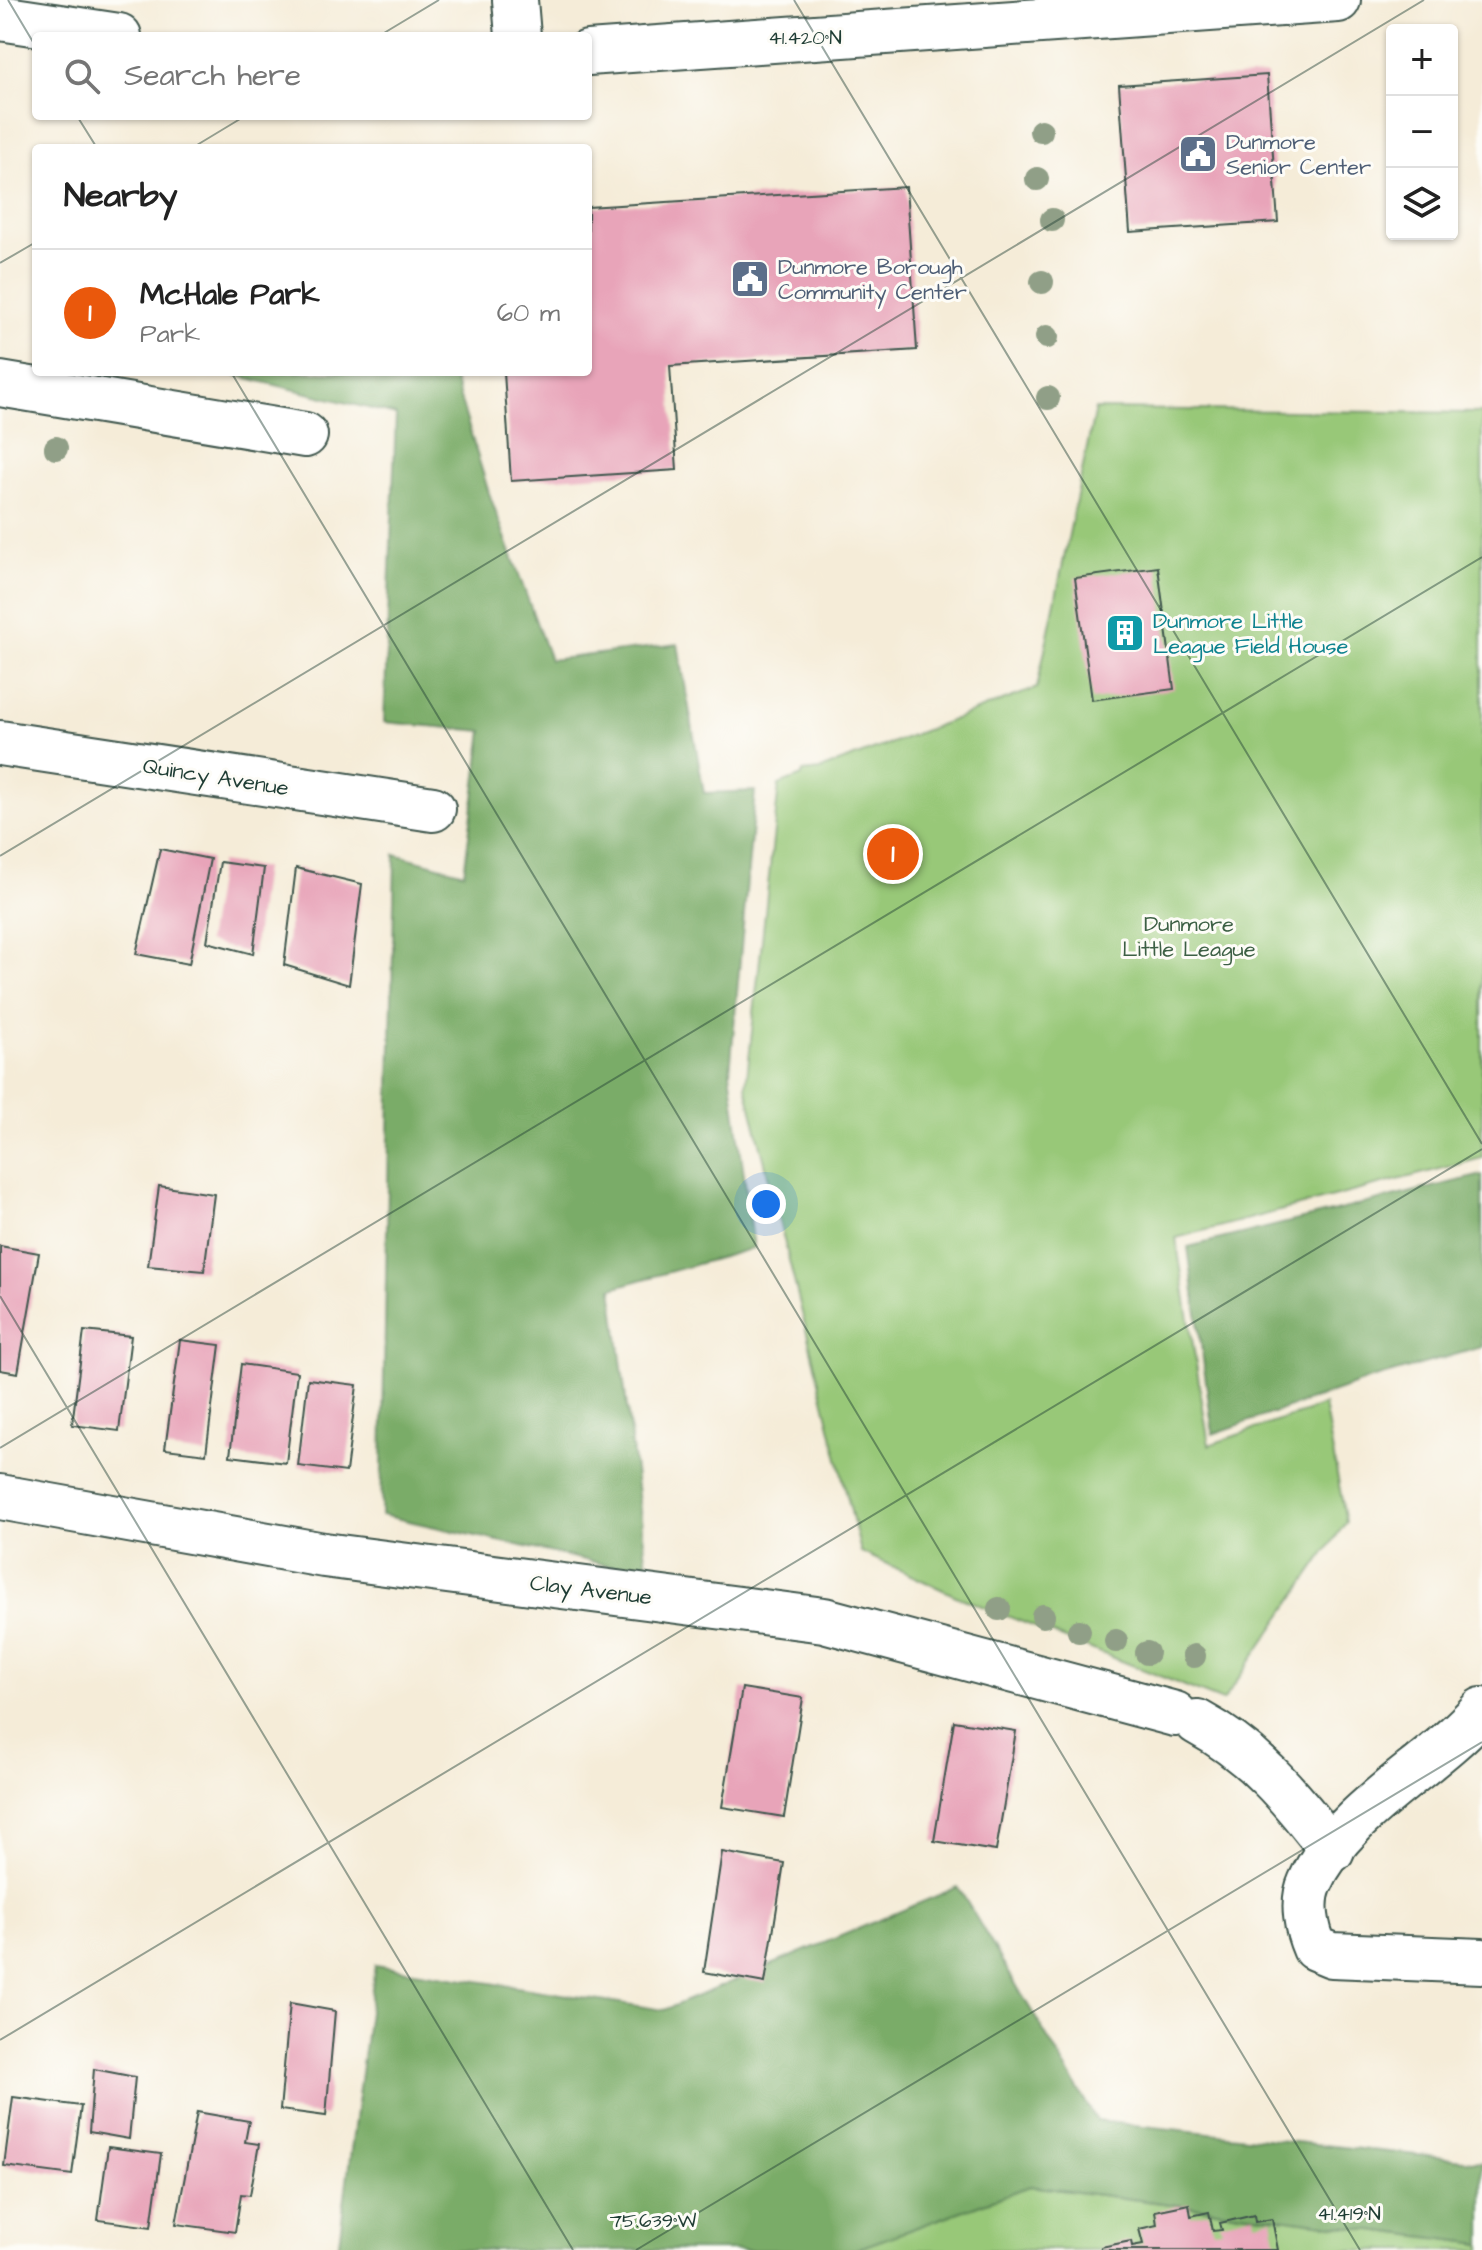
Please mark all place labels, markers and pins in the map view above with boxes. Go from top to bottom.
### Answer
place label: Dunmore Senior Center [1226,127,1371,183]
public building icon: Dunmore Senior Center [1177,133,1219,175]
place label: Dunmore Borough Community Center [778,252,967,309]
public building icon: Dunmore Borough Community Center [729,258,771,300]
place label: Dunmore Little League Field House [1153,606,1348,663]
building icon: Dunmore Little League Field House [1104,612,1146,654]
pin: 1 [867,824,919,884]

